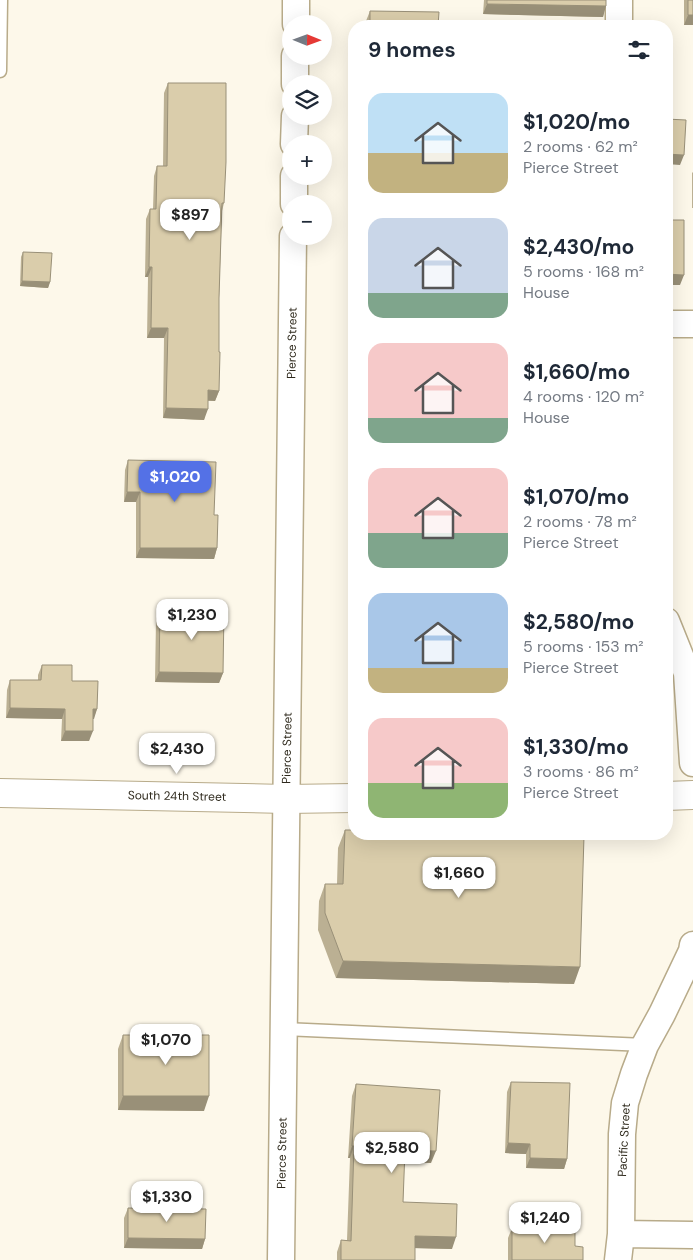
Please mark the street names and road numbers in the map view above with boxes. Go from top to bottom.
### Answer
street label: Pierce Street [283,307,301,379]
street label: Pierce Street [278,712,296,784]
street label: South 24th Street [128,787,227,805]
street label: Pacific Street [614,1102,634,1177]
street label: Pierce Street [273,1117,291,1189]

